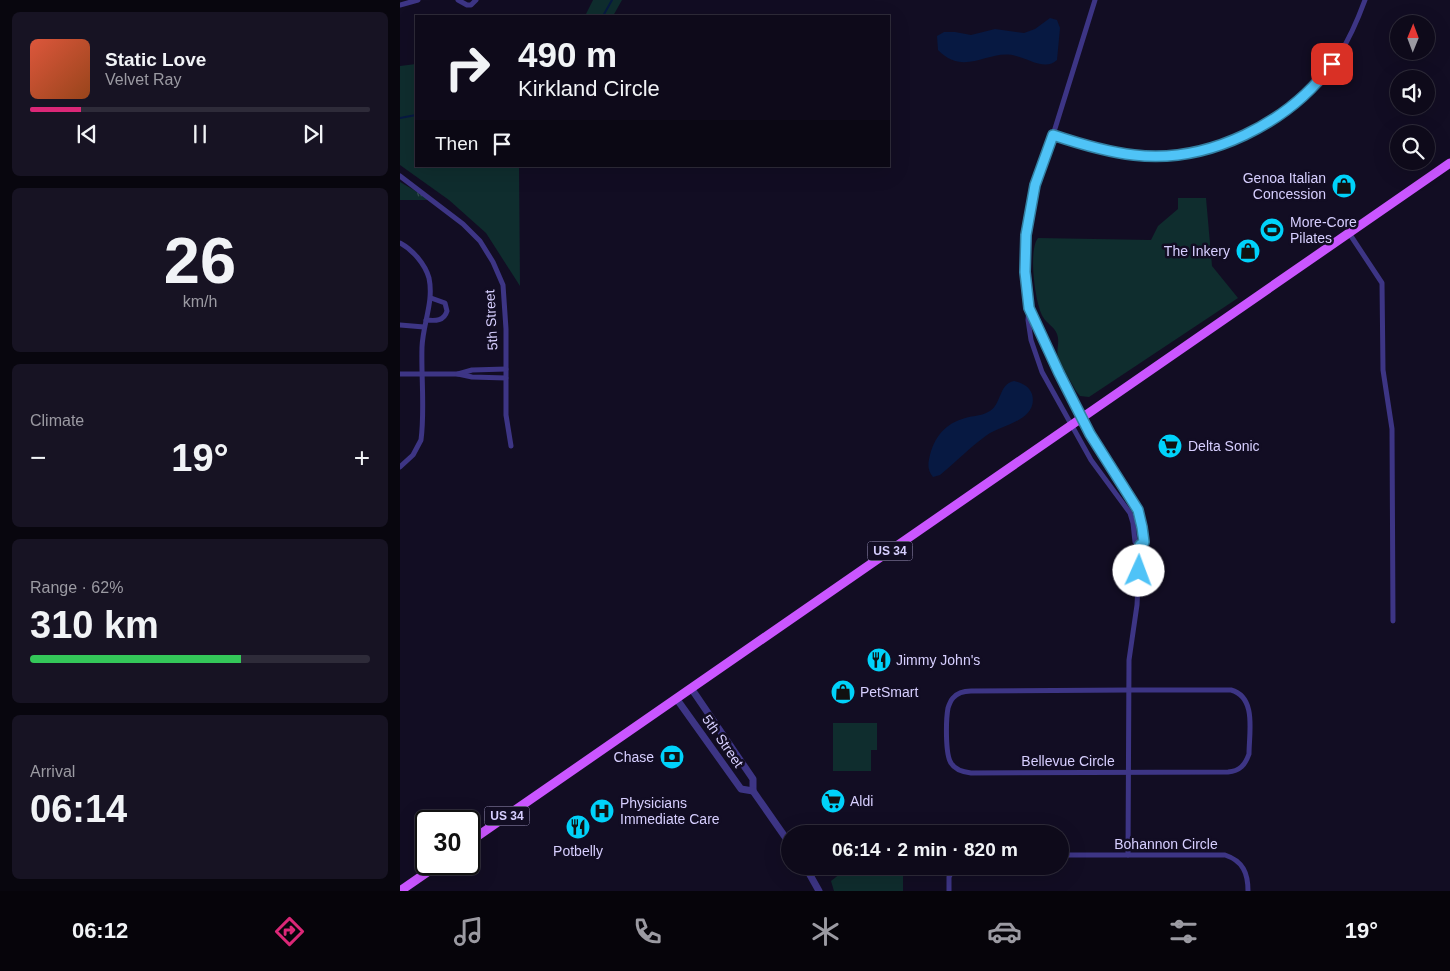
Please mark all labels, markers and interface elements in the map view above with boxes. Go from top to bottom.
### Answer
north arrow [1390,15,1435,60]
map controls [1390,15,1435,170]
icon: right [435,35,500,100]
text: 490 m [518,35,617,74]
pin [1311,43,1353,85]
text: Static Love [105,49,206,70]
icon: arrive [1318,50,1346,78]
button: sound [1390,70,1435,115]
text: Velvet Ray [105,71,181,88]
text: Kirkland Circle [518,76,660,101]
icon: previous [73,120,101,148]
icon: pause [186,120,214,148]
icon: next [299,120,327,148]
button: search [1390,125,1435,170]
icon: arrive [488,130,516,158]
text: Then [435,133,478,154]
place label: Genoa Italian Concession [1243,170,1326,202]
shop icon: Genoa Italian Concession [1331,173,1357,199]
place label: More-Core Pilates [1290,214,1357,246]
sports icon: More-Core Pilates [1259,217,1285,243]
text: 26 [164,224,236,297]
shop icon: The Inkery [1235,238,1261,264]
place label: The Inkery [1164,243,1230,259]
street label: 5th Street [481,289,501,351]
text: km/h [183,293,217,310]
text: Climate [30,412,84,429]
supermarket icon: Delta Sonic [1157,433,1183,459]
text: 19° [171,437,229,479]
place label: Delta Sonic [1188,438,1260,454]
text: − [30,442,46,473]
text: + [354,442,370,473]
road number: US 34 [868,542,912,560]
position arrow [1112,544,1164,596]
text: Range · 62% [30,579,123,596]
text: 310 km [30,604,159,646]
restaurant icon: Jimmy John's [866,647,892,673]
place label: Jimmy John's [896,652,980,668]
shop icon: PetSmart [830,679,856,705]
place label: PetSmart [860,684,918,700]
street label: 5th Street [699,712,747,771]
bank icon: Chase [659,744,685,770]
place label: Chase [614,749,654,765]
street label: Bellevue Circle [1021,753,1115,769]
text: Arrival [30,763,75,780]
text: 06:14 [30,788,127,830]
supermarket icon: Aldi [820,788,846,814]
place label: Aldi [850,793,873,809]
place label: Physicians Immediate Care [620,795,720,827]
hospital icon: Physicians Immediate Care [589,798,615,824]
road number: US 34 [484,806,530,826]
speed limit sign: 30 [415,810,480,875]
restaurant icon: Potbelly [565,814,591,840]
street label: Bohannon Circle [1114,836,1218,852]
text: 06:14 · 2 min · 820 m [832,839,1018,860]
place label: Potbelly [553,843,603,859]
icon: directions [272,914,307,949]
icon: music [451,914,486,949]
icon: phone [630,914,665,949]
icon: climate [808,914,843,949]
icon: car [987,914,1022,949]
icon: filters [1166,914,1201,949]
text: 06:12 [72,918,128,943]
text: 19° [1345,918,1378,943]

